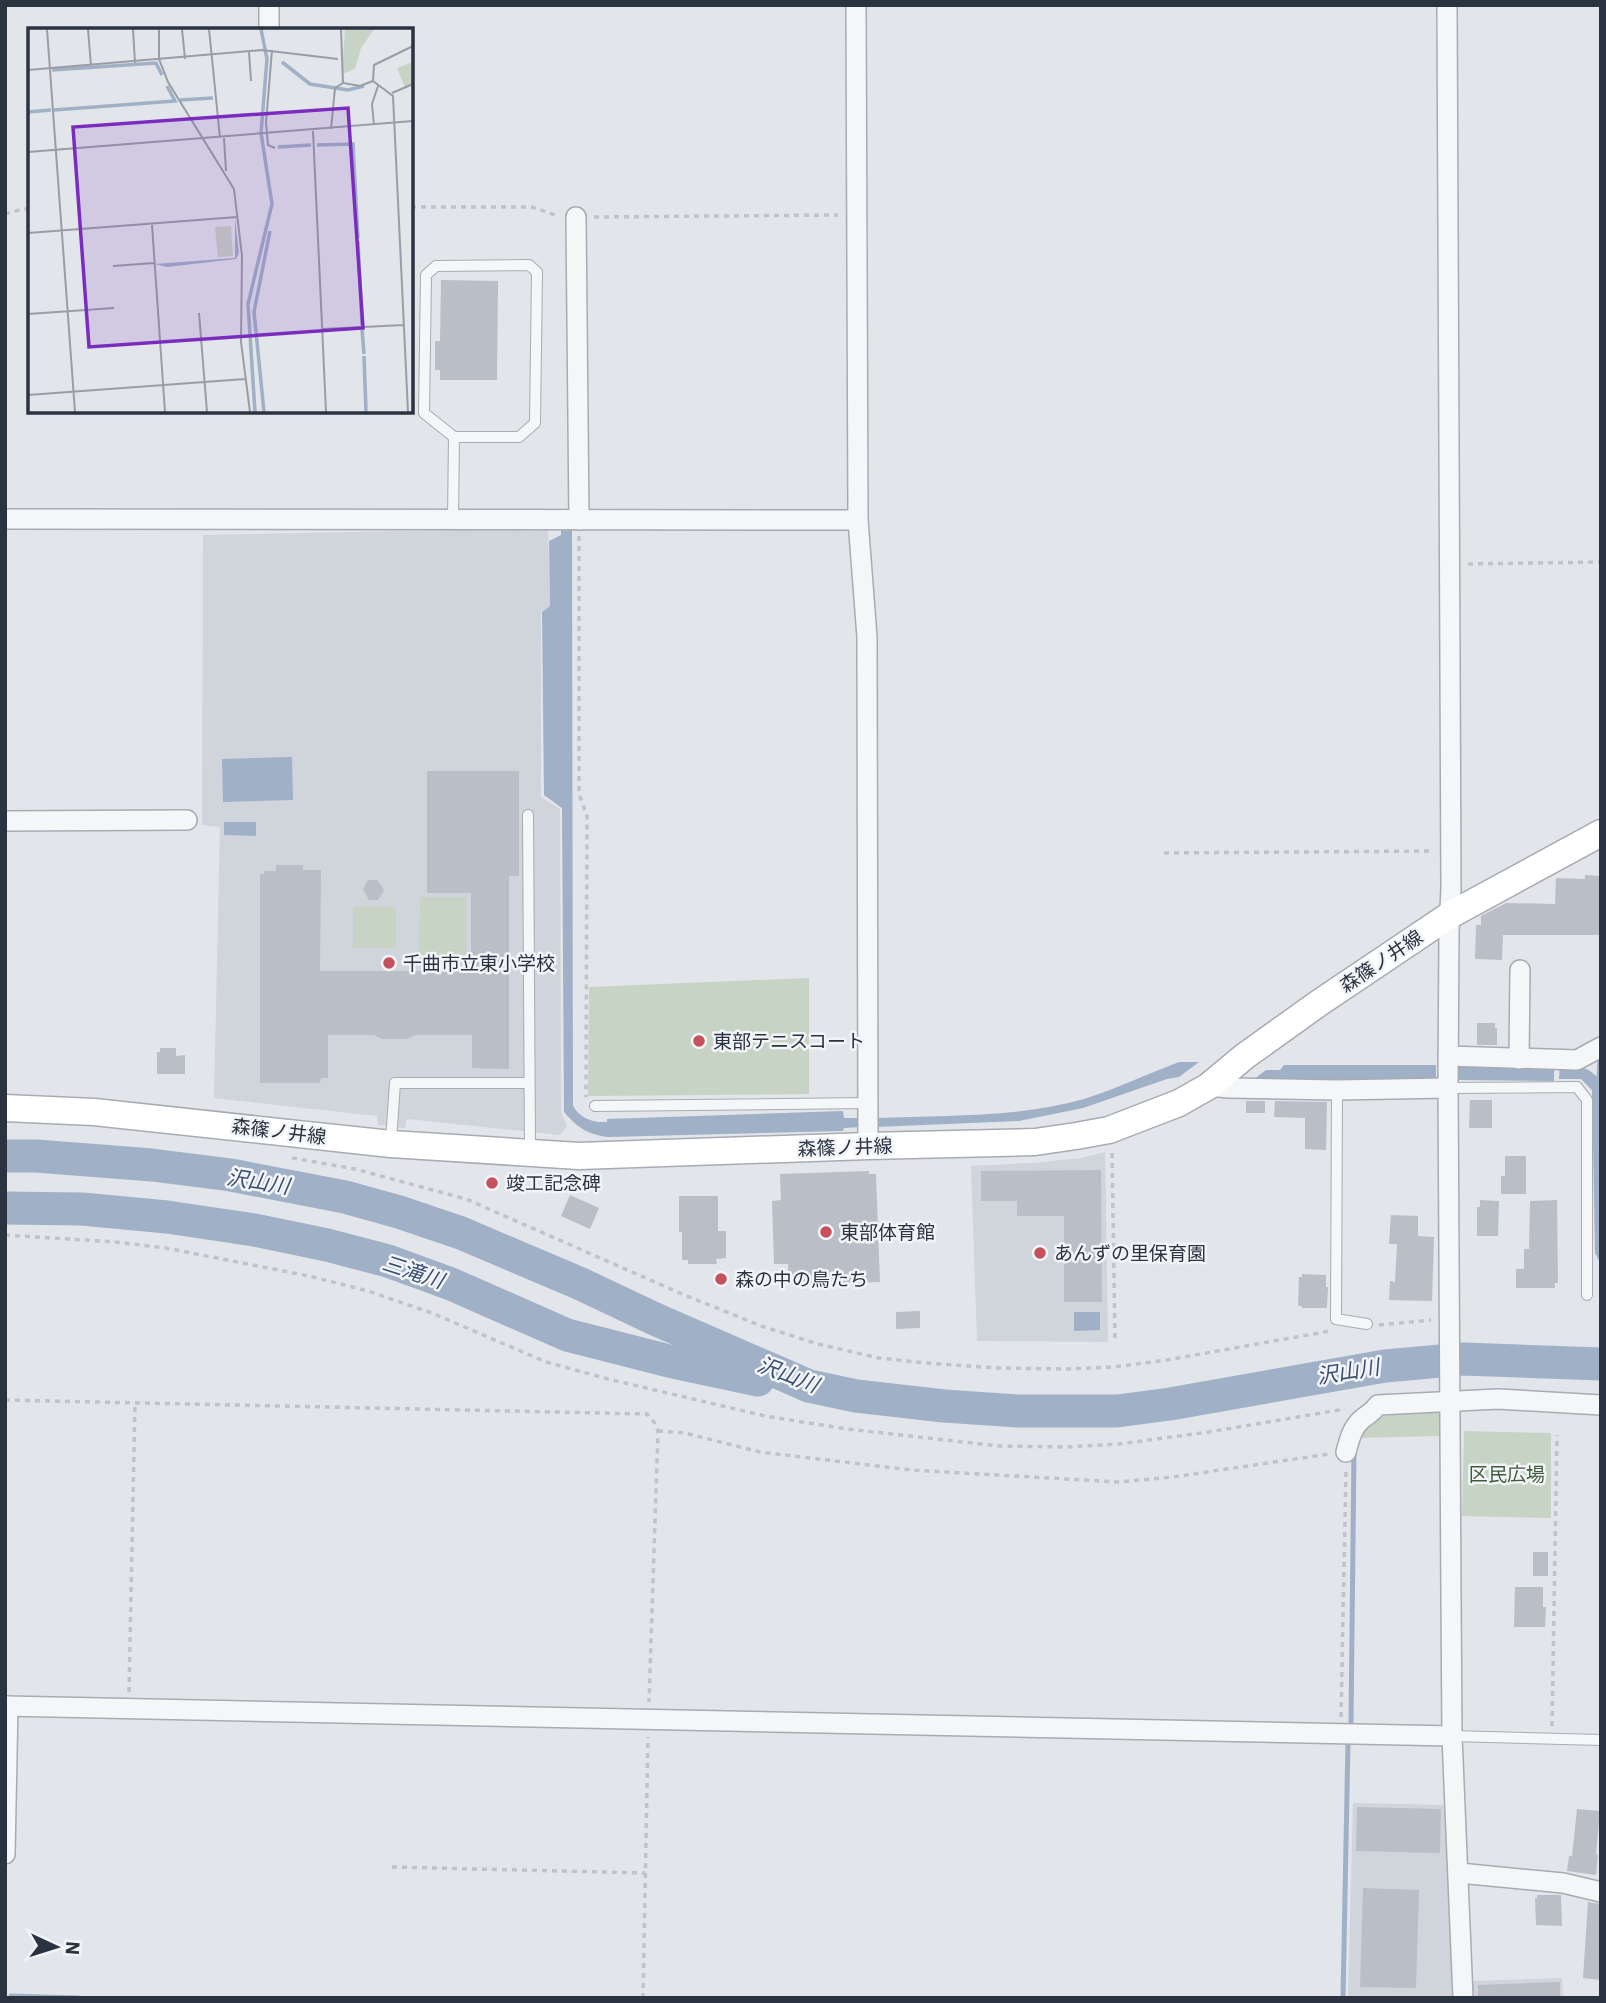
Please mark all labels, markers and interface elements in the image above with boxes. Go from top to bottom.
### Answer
inset map [28,28,413,413]
street label: 森篠ノ井線 [1335,924,1427,998]
place label: 千曲市立東小学校 [403,951,555,975]
marker: 千曲市立東小学校 [381,955,397,971]
place label: 東部テニスコート [713,1029,865,1053]
marker: 東部テニスコート [691,1033,707,1049]
street label: 森篠ノ井線 [230,1113,328,1149]
street label: 森篠ノ井線 [797,1133,893,1161]
water label: 沢山川 [225,1162,293,1200]
place label: 竣工記念碑 [506,1171,601,1195]
marker: 竣工記念碑 [484,1175,500,1191]
place label: 東部体育館 [840,1220,935,1244]
marker: 東部体育館 [818,1224,834,1240]
place label: あんずの里保育園 [1054,1241,1206,1265]
marker: あんずの里保育園 [1032,1245,1048,1261]
water label: 三滝川 [379,1248,449,1295]
place label: 森の中の鳥たち [735,1267,868,1291]
marker: 森の中の鳥たち [713,1271,729,1287]
water label: 沢山川 [754,1350,825,1399]
water label: 沢山川 [1315,1352,1383,1390]
park label: 区民広場 [1469,1462,1545,1486]
north arrow [21,1912,91,1982]
text: N [61,1940,85,1956]

